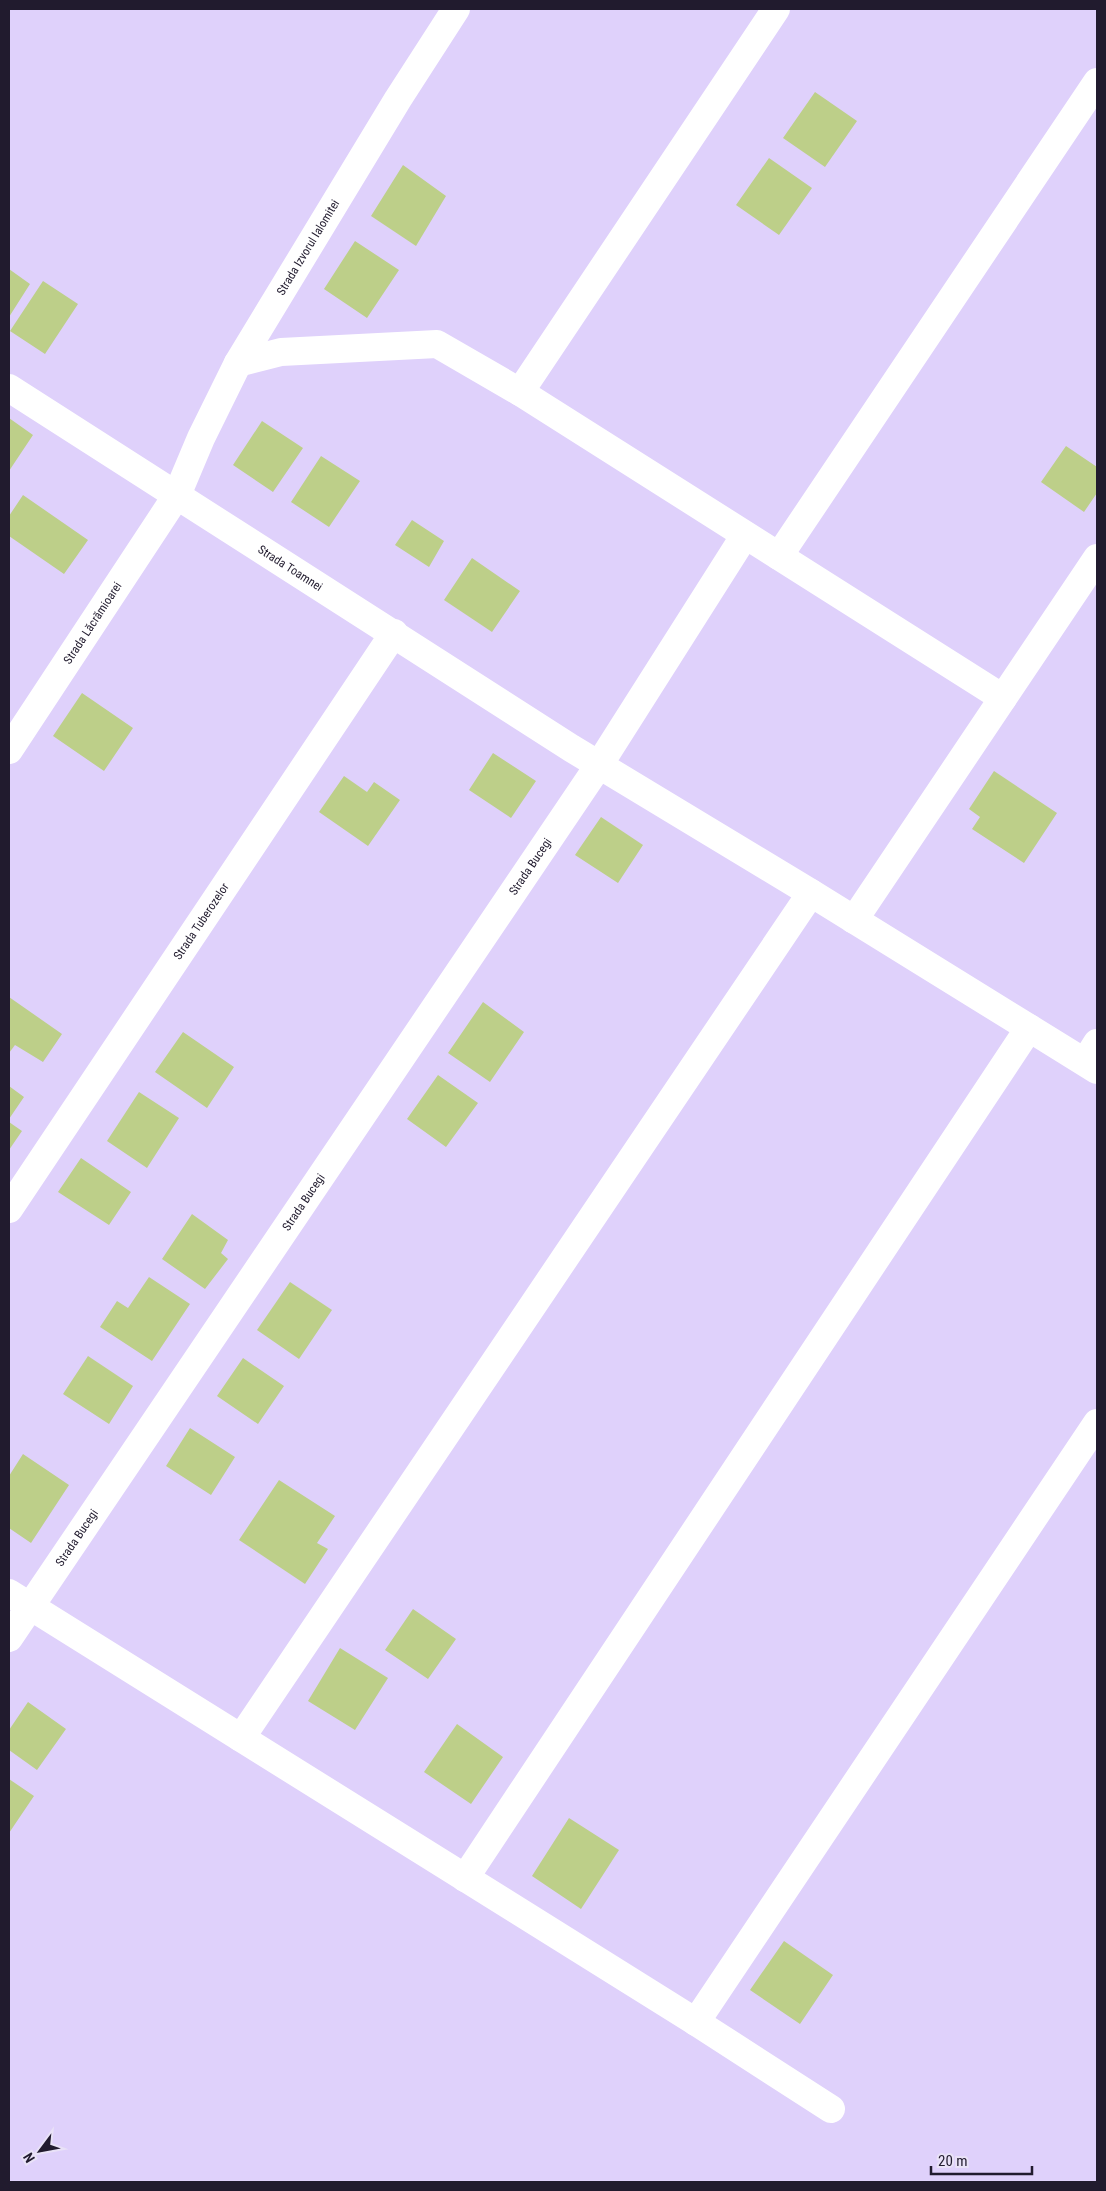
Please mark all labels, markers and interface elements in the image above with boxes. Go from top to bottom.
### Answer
street label: Strada Izvorul Ialomitei [274,197,342,298]
street label: Strada Toamnei [255,542,325,594]
street label: Strada Lăcrămioarei [61,579,125,667]
street label: Strada Bucegi [506,836,554,898]
street label: Strada Tuberozelor [171,880,232,962]
street label: Strada Bucegi [279,1171,328,1233]
street label: Strada Bucegi [53,1507,101,1569]
north arrow [15,2126,65,2176]
scale bar [931,2144,1032,2176]
text: N [20,2150,38,2166]
text: 20 m [938,2152,968,2170]

